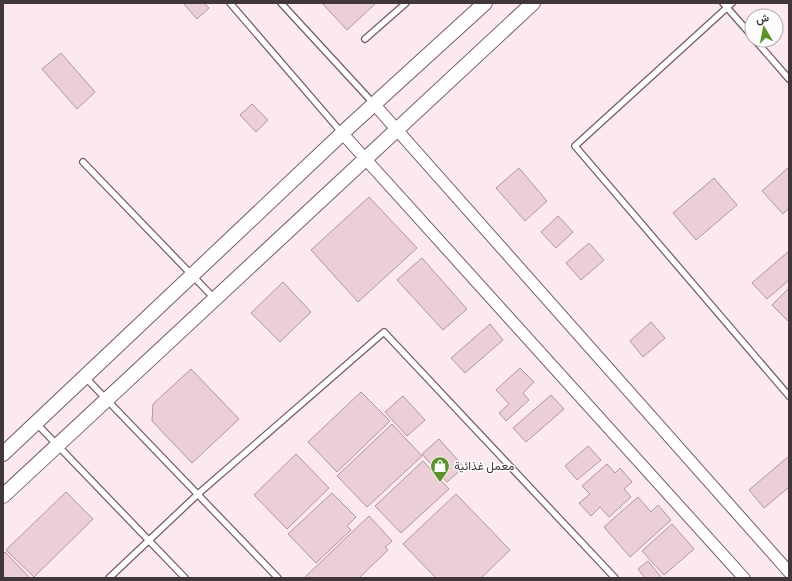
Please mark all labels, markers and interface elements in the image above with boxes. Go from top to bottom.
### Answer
north arrow [744,8,784,48]
text: ش [755,10,770,26]
shop icon: معمل غذائية [429,455,451,483]
place label: معمل غذائية [454,458,514,474]

